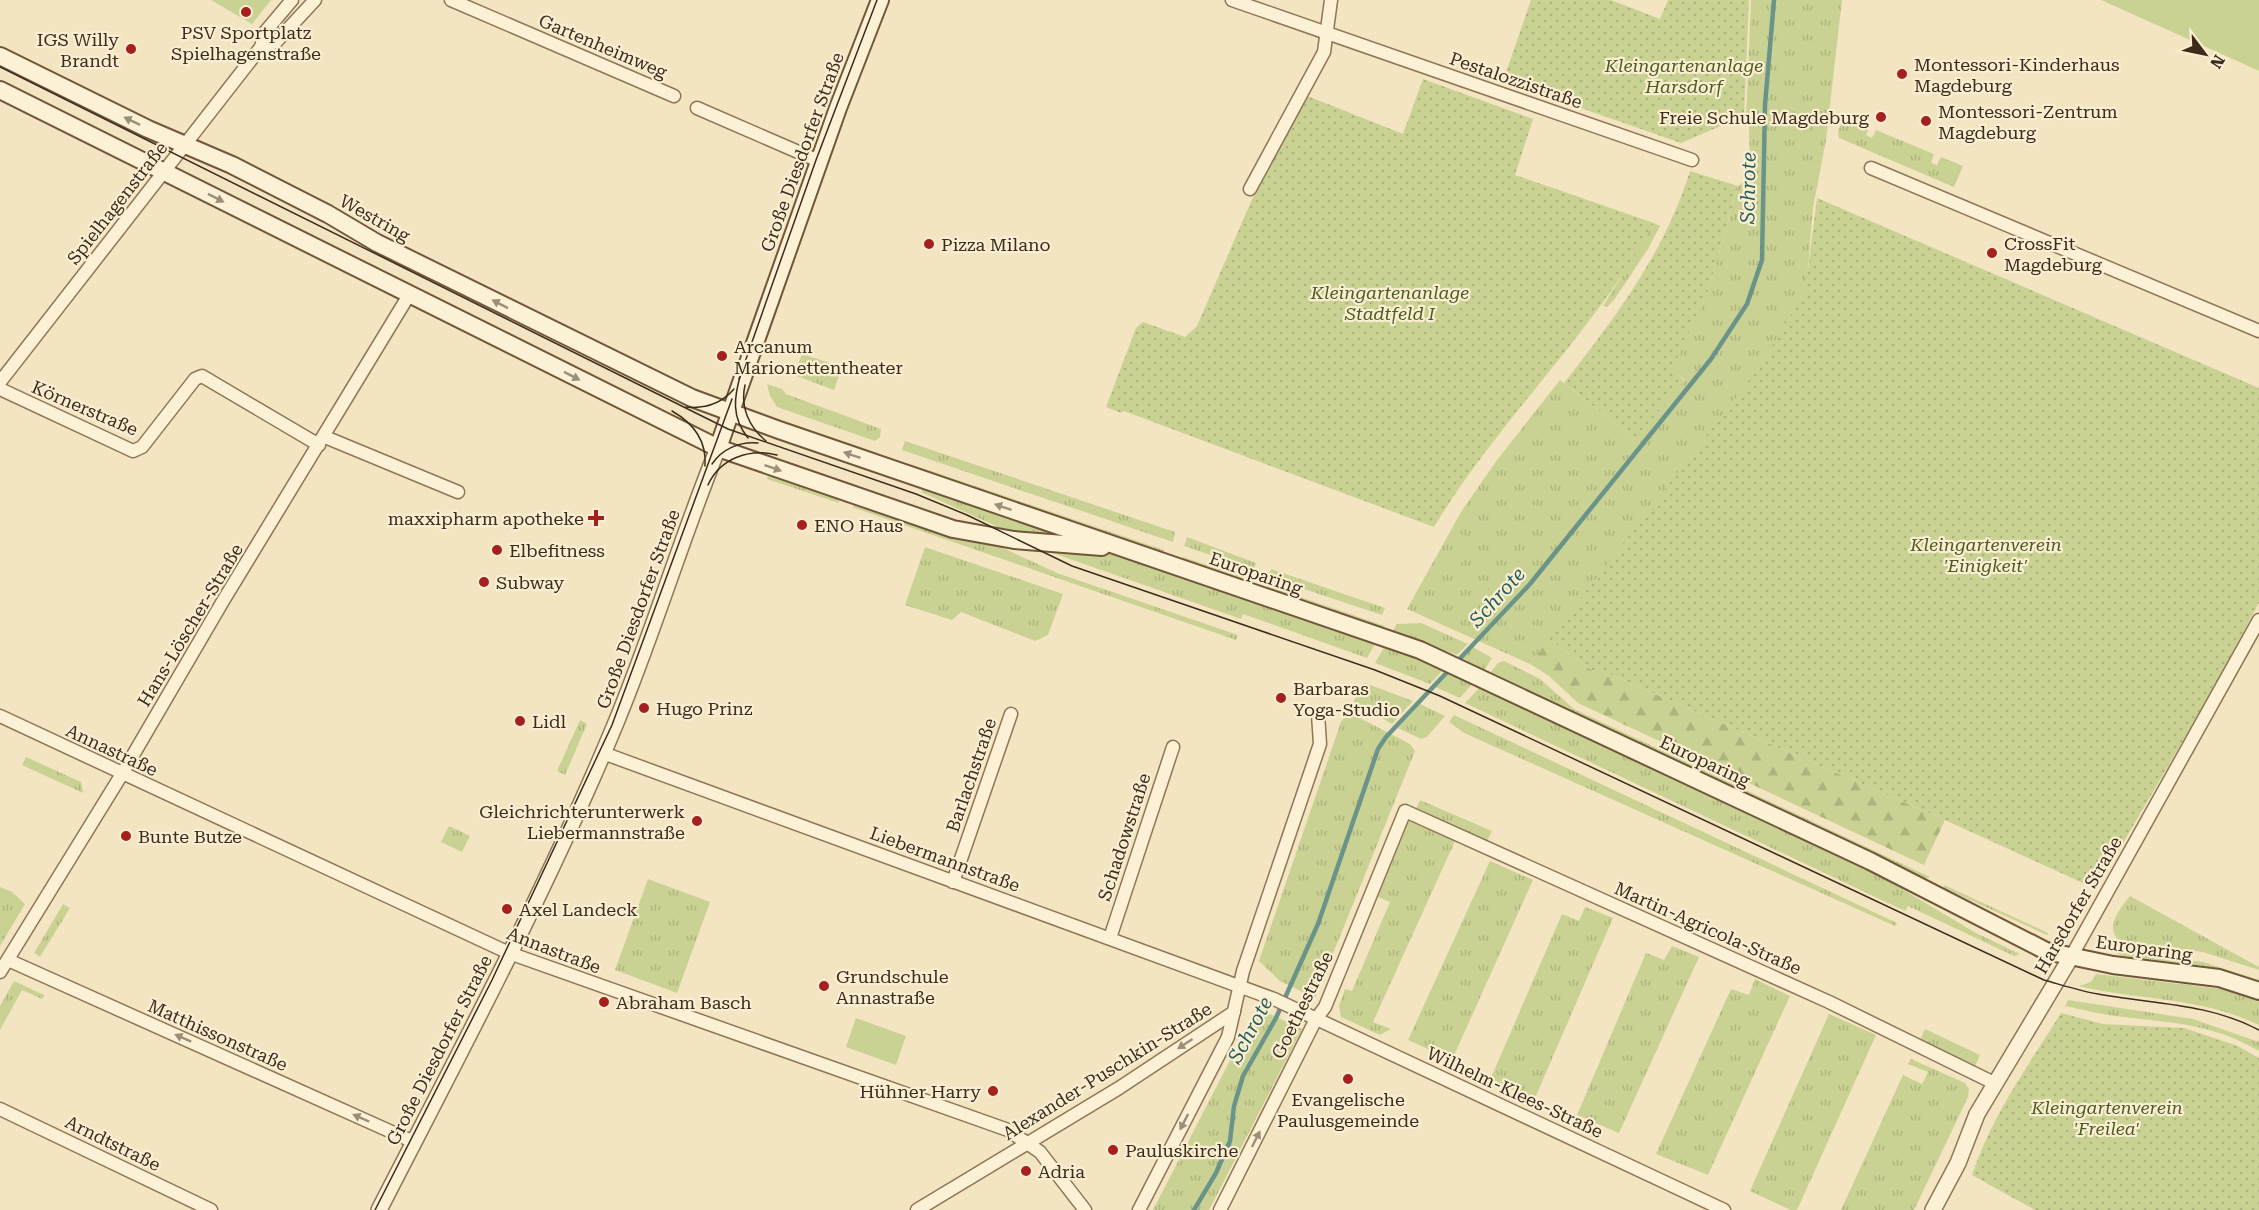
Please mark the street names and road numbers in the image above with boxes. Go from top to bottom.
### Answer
street label: Gartenheimweg [536,9,671,83]
street label: Pestalozzistraße [1447,47,1585,113]
street label: Große Diesdorfer Straße [756,49,848,255]
street label: Spielhagenstraße [63,137,172,269]
street label: Westring [336,190,415,246]
street label: Körnerstraße [29,376,141,440]
street label: Große Diesdorfer Straße [592,506,684,712]
street label: Hans-Löscher-Straße [133,540,247,710]
street label: Europaring [1207,547,1306,599]
street label: Barlachstraße [942,715,1000,835]
street label: Annastraße [63,720,161,780]
street label: Europaring [1656,731,1754,791]
street label: Schadowstraße [1093,770,1155,904]
street label: Liebermannstraße [867,822,1023,896]
street label: Harsdorfer Straße [2030,832,2126,977]
street label: Martin-Agricola-Straße [1611,877,1805,979]
street label: Annastraße [504,922,604,978]
street label: Europaring [2094,931,2194,965]
street label: Goethestraße [1267,948,1337,1062]
street label: Große Diesdorfer Straße [382,951,496,1149]
street label: Matthissonstraße [145,995,291,1075]
street label: Alexander-Puschkin-Straße [999,998,1215,1144]
street label: Wilhelm-Klees-Straße [1424,1042,1606,1142]
street label: Arndtstraße [62,1111,164,1175]

